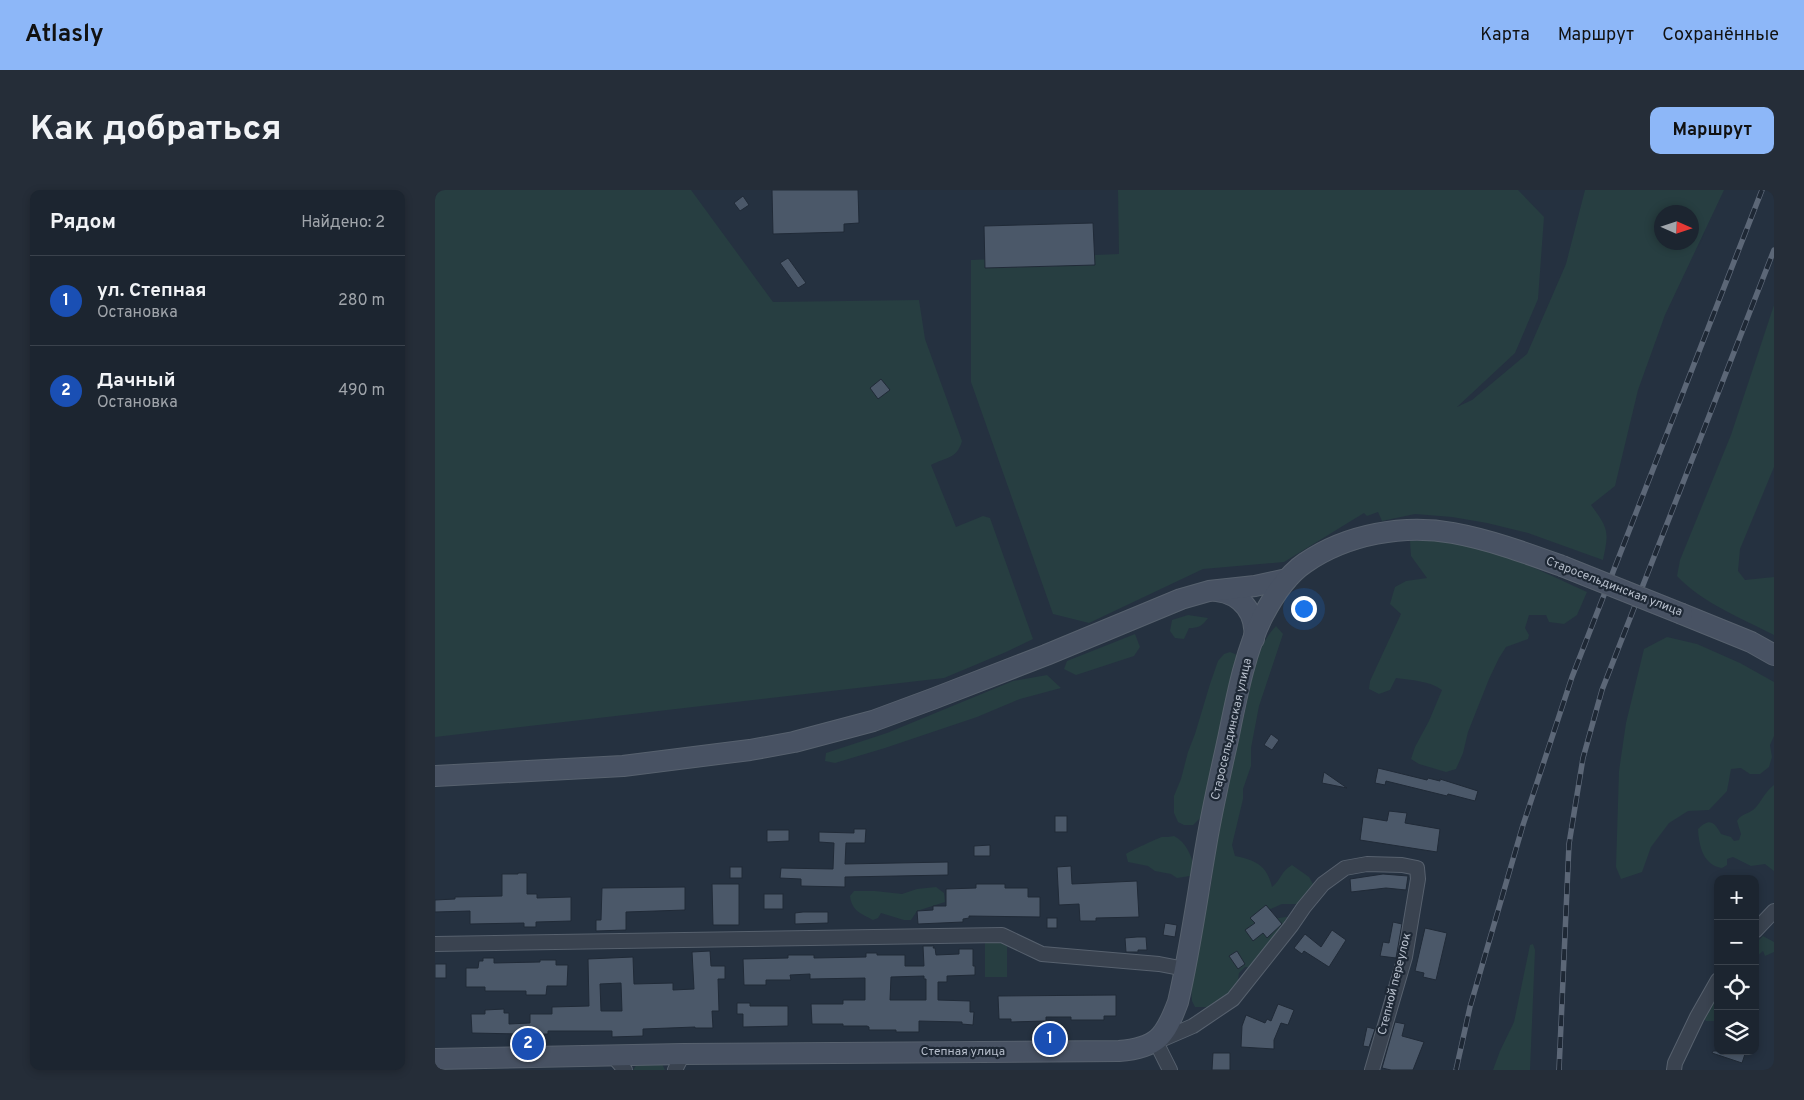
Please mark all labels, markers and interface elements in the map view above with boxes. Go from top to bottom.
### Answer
text: Atlasly [25,20,104,50]
text: Карта [1480,24,1530,47]
text: Маршрут [1558,24,1634,47]
text: Сохранённые [1662,24,1779,47]
button: Маршрут [1650,107,1774,154]
text: Как добраться [30,108,282,152]
north arrow [1654,205,1699,250]
text: Рядом [50,209,116,236]
text: Найдено: 2 [301,213,385,233]
text: ул. Степная [97,279,207,303]
text: 1 [63,291,69,311]
text: 280 m [338,291,385,311]
text: Остановка [97,303,178,323]
text: Дачный [97,369,176,393]
text: 2 [61,381,71,401]
text: 490 m [338,381,385,401]
text: Остановка [97,393,178,413]
street label: Старосельдинская улица [1543,554,1685,620]
your location [1291,596,1317,622]
street label: Старосельдинская улица [1208,656,1256,802]
map controls [1714,875,1759,1055]
button: + [1714,875,1759,920]
button: − [1714,920,1759,965]
street label: Степной переулок [1375,931,1415,1037]
button: locate [1714,965,1759,1010]
button: layers [1714,1010,1759,1055]
pin: 1 [1034,1020,1066,1058]
pin: 2 [512,1025,544,1063]
street label: Степная улица [921,1044,1005,1060]

